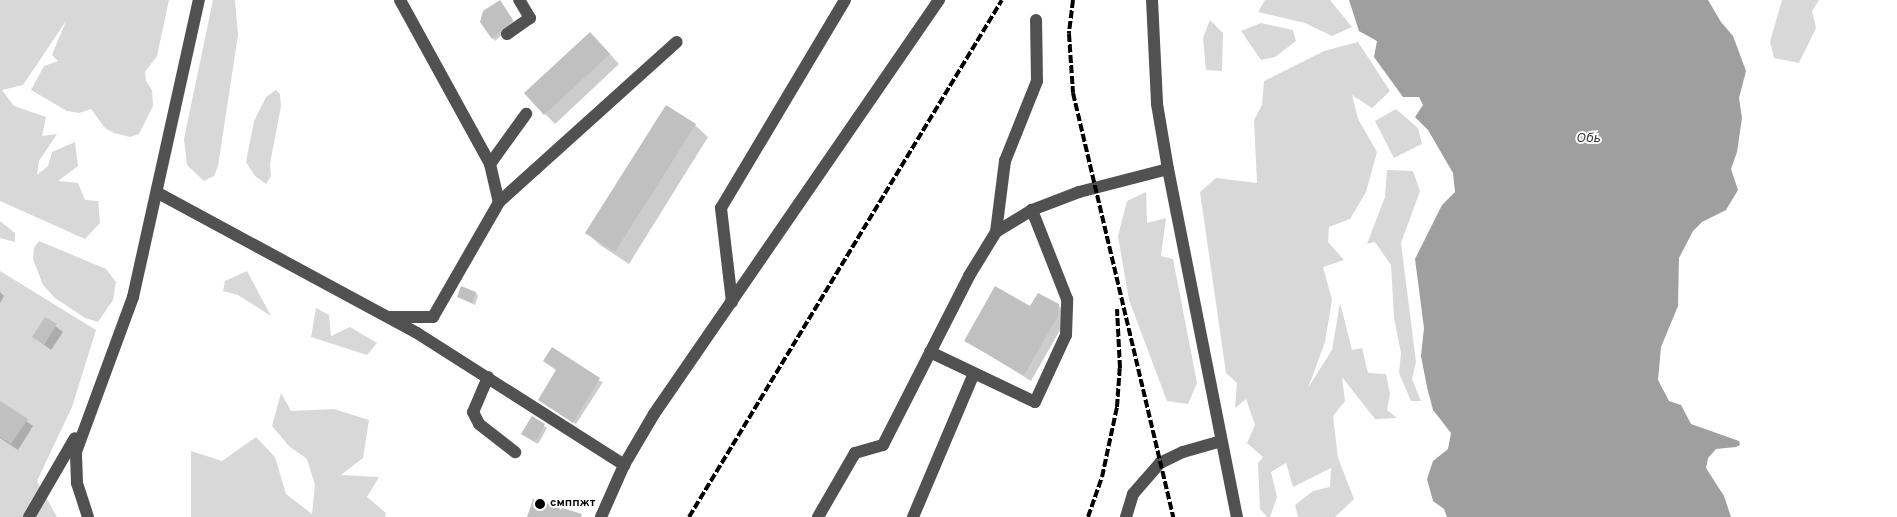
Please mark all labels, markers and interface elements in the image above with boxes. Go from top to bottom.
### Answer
water label: Обь [1576,131,1600,147]
place label: смппжт [550,497,595,511]
marker: смппжт [534,498,546,510]

